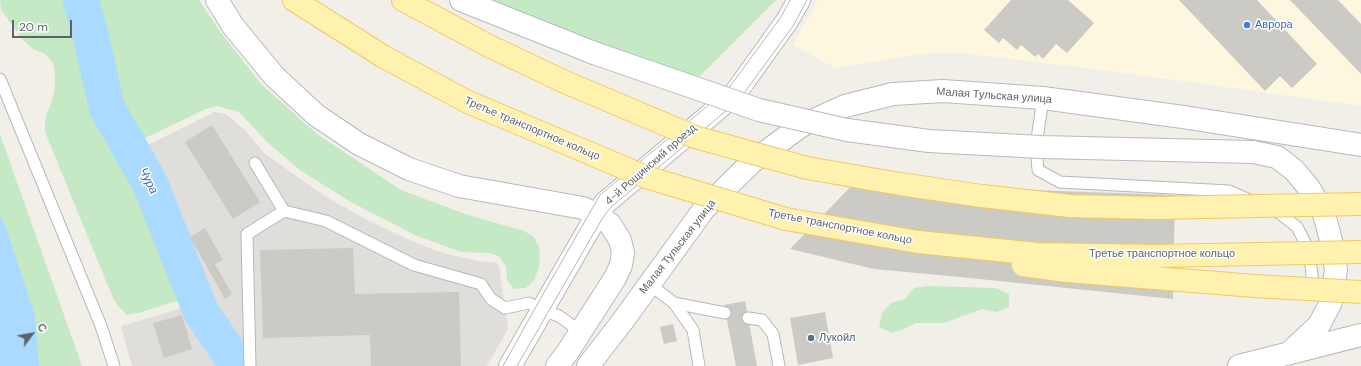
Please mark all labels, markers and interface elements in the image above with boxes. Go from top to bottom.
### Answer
scale bar [14,12,74,38]
place label: Аврора [1255,18,1293,32]
text: 20 m [19,19,48,35]
marker: Аврора [1242,20,1252,30]
street label: Малая Тульская улица [936,85,1052,107]
street label: Третье транспортное кольцо [462,94,602,164]
street label: 4-й Рощинский проезд [603,122,699,208]
water label: Чура [136,166,160,196]
street label: Малая Тульская улица [637,197,719,297]
street label: Третье транспортное кольцо [767,207,913,247]
street label: Третье транспортное кольцо [1089,247,1235,261]
north arrow [12,314,52,354]
text: С [34,321,50,335]
place label: Лукойл [819,331,855,345]
marker: Лукойл [806,333,816,343]

